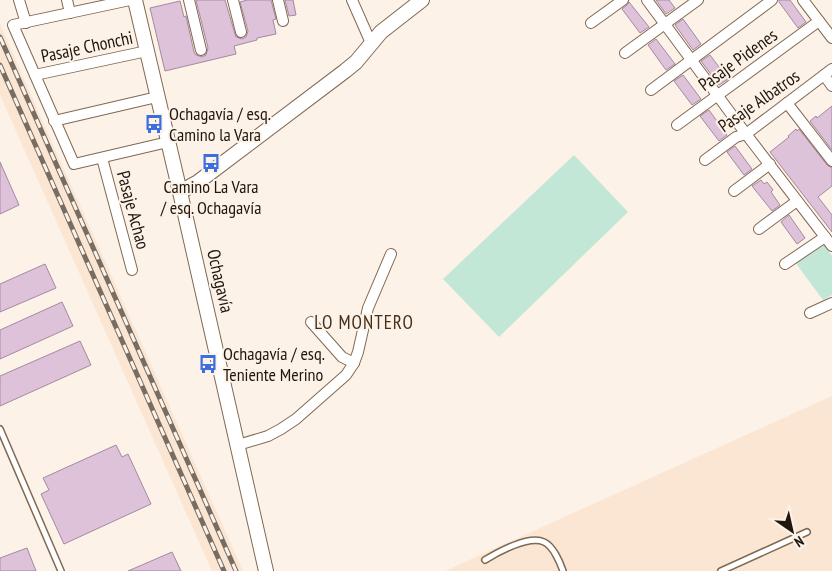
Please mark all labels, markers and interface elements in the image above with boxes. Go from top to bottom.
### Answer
street label: Pasaje Pidenes [694,23,782,96]
street label: Pasaje Chonchi [39,26,135,67]
street label: Pasaje Albatros [714,64,804,137]
place label: Ochagavía / esq. Camino la Vara [169,102,271,146]
bus stop icon: Ochagavía / esq. Camino la Vara [143,113,165,135]
bus stop icon: Camino La Vara / esq. Ochagavía [200,152,222,174]
street label: Pasaje Achao [112,168,155,252]
place label: Camino La Vara / esq. Ochagavía [160,175,261,219]
street label: Ochagavía [202,247,239,315]
district label: LO MONTERO [314,310,414,334]
place label: Ochagavía / esq. Teniente Merino [223,342,325,386]
bus stop icon: Ochagavía / esq. Teniente Merino [197,353,219,375]
north arrow [767,506,817,556]
text: N [791,532,807,551]

